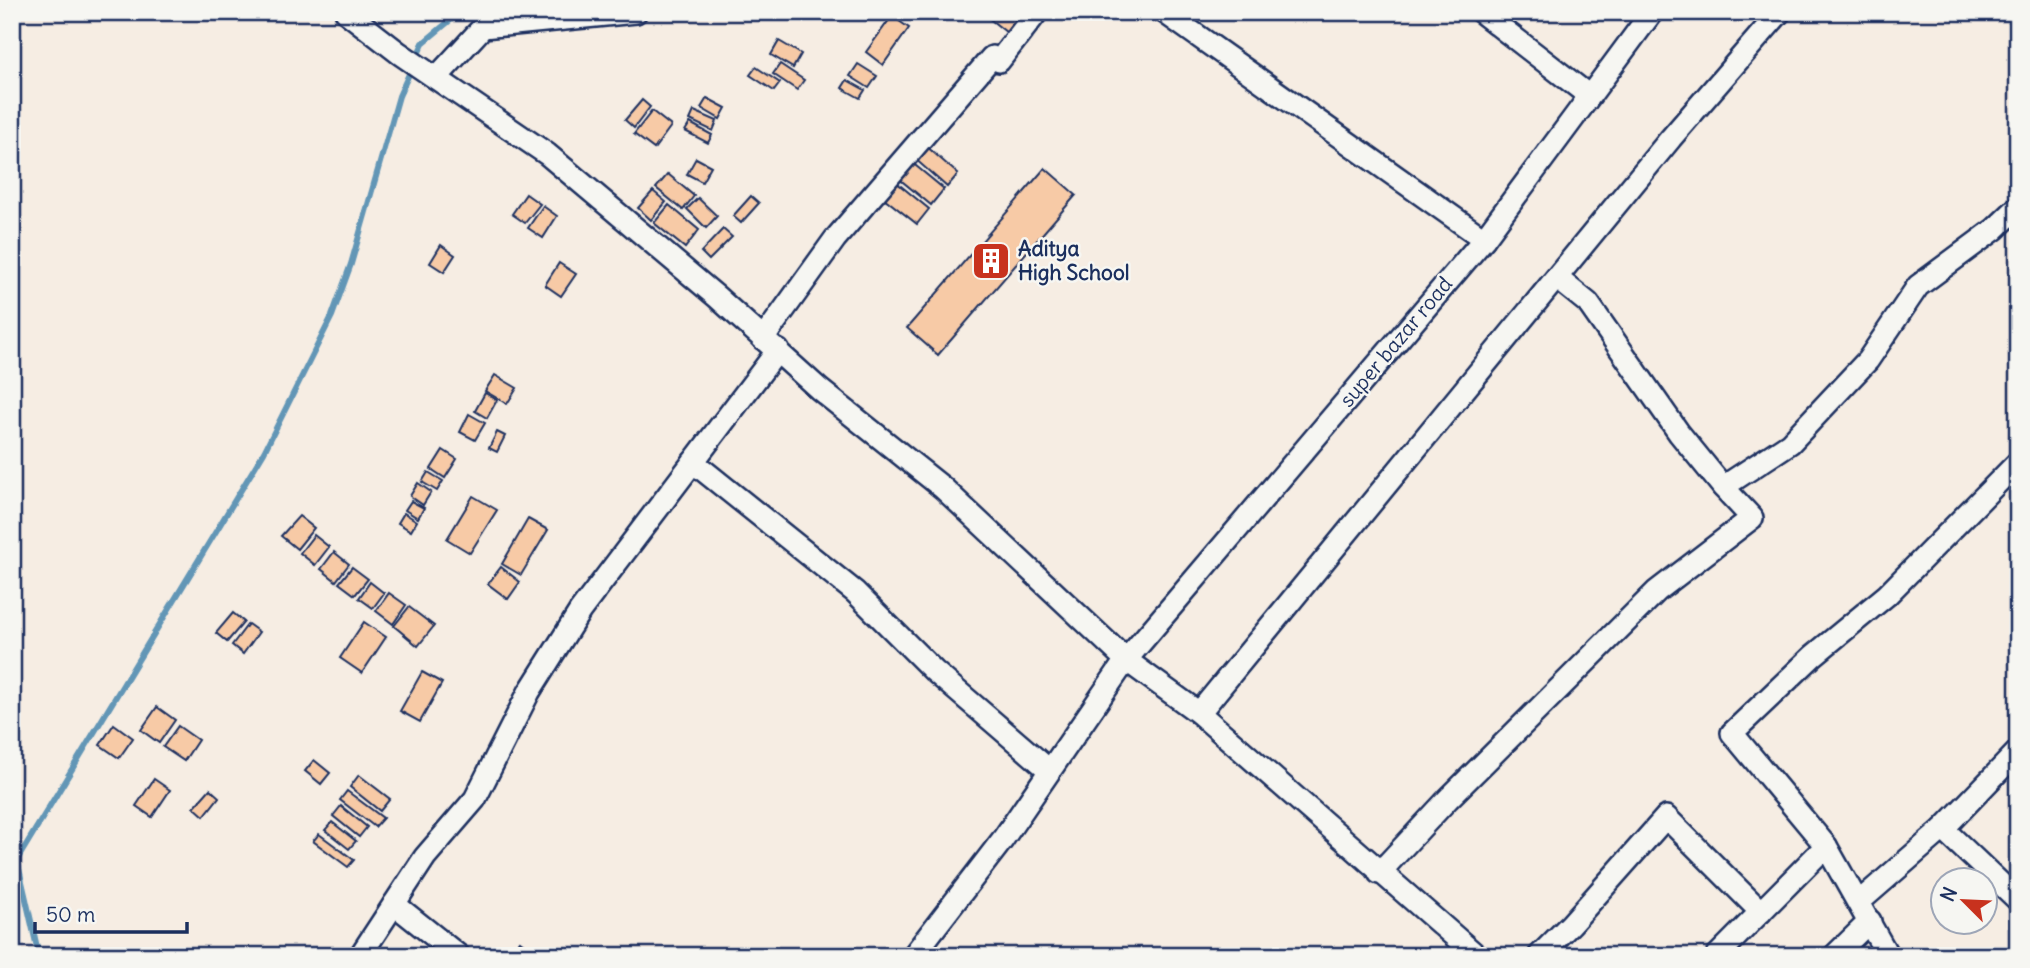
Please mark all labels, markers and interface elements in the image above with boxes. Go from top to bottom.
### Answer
place label: Aditya High School [1018,235,1129,286]
building icon: Aditya High School [970,240,1012,282]
street label: super bazar road [1333,271,1458,412]
north arrow [1928,866,1998,936]
text: N [1935,883,1962,905]
scale bar [35,891,187,935]
text: 50 m [46,901,95,928]

